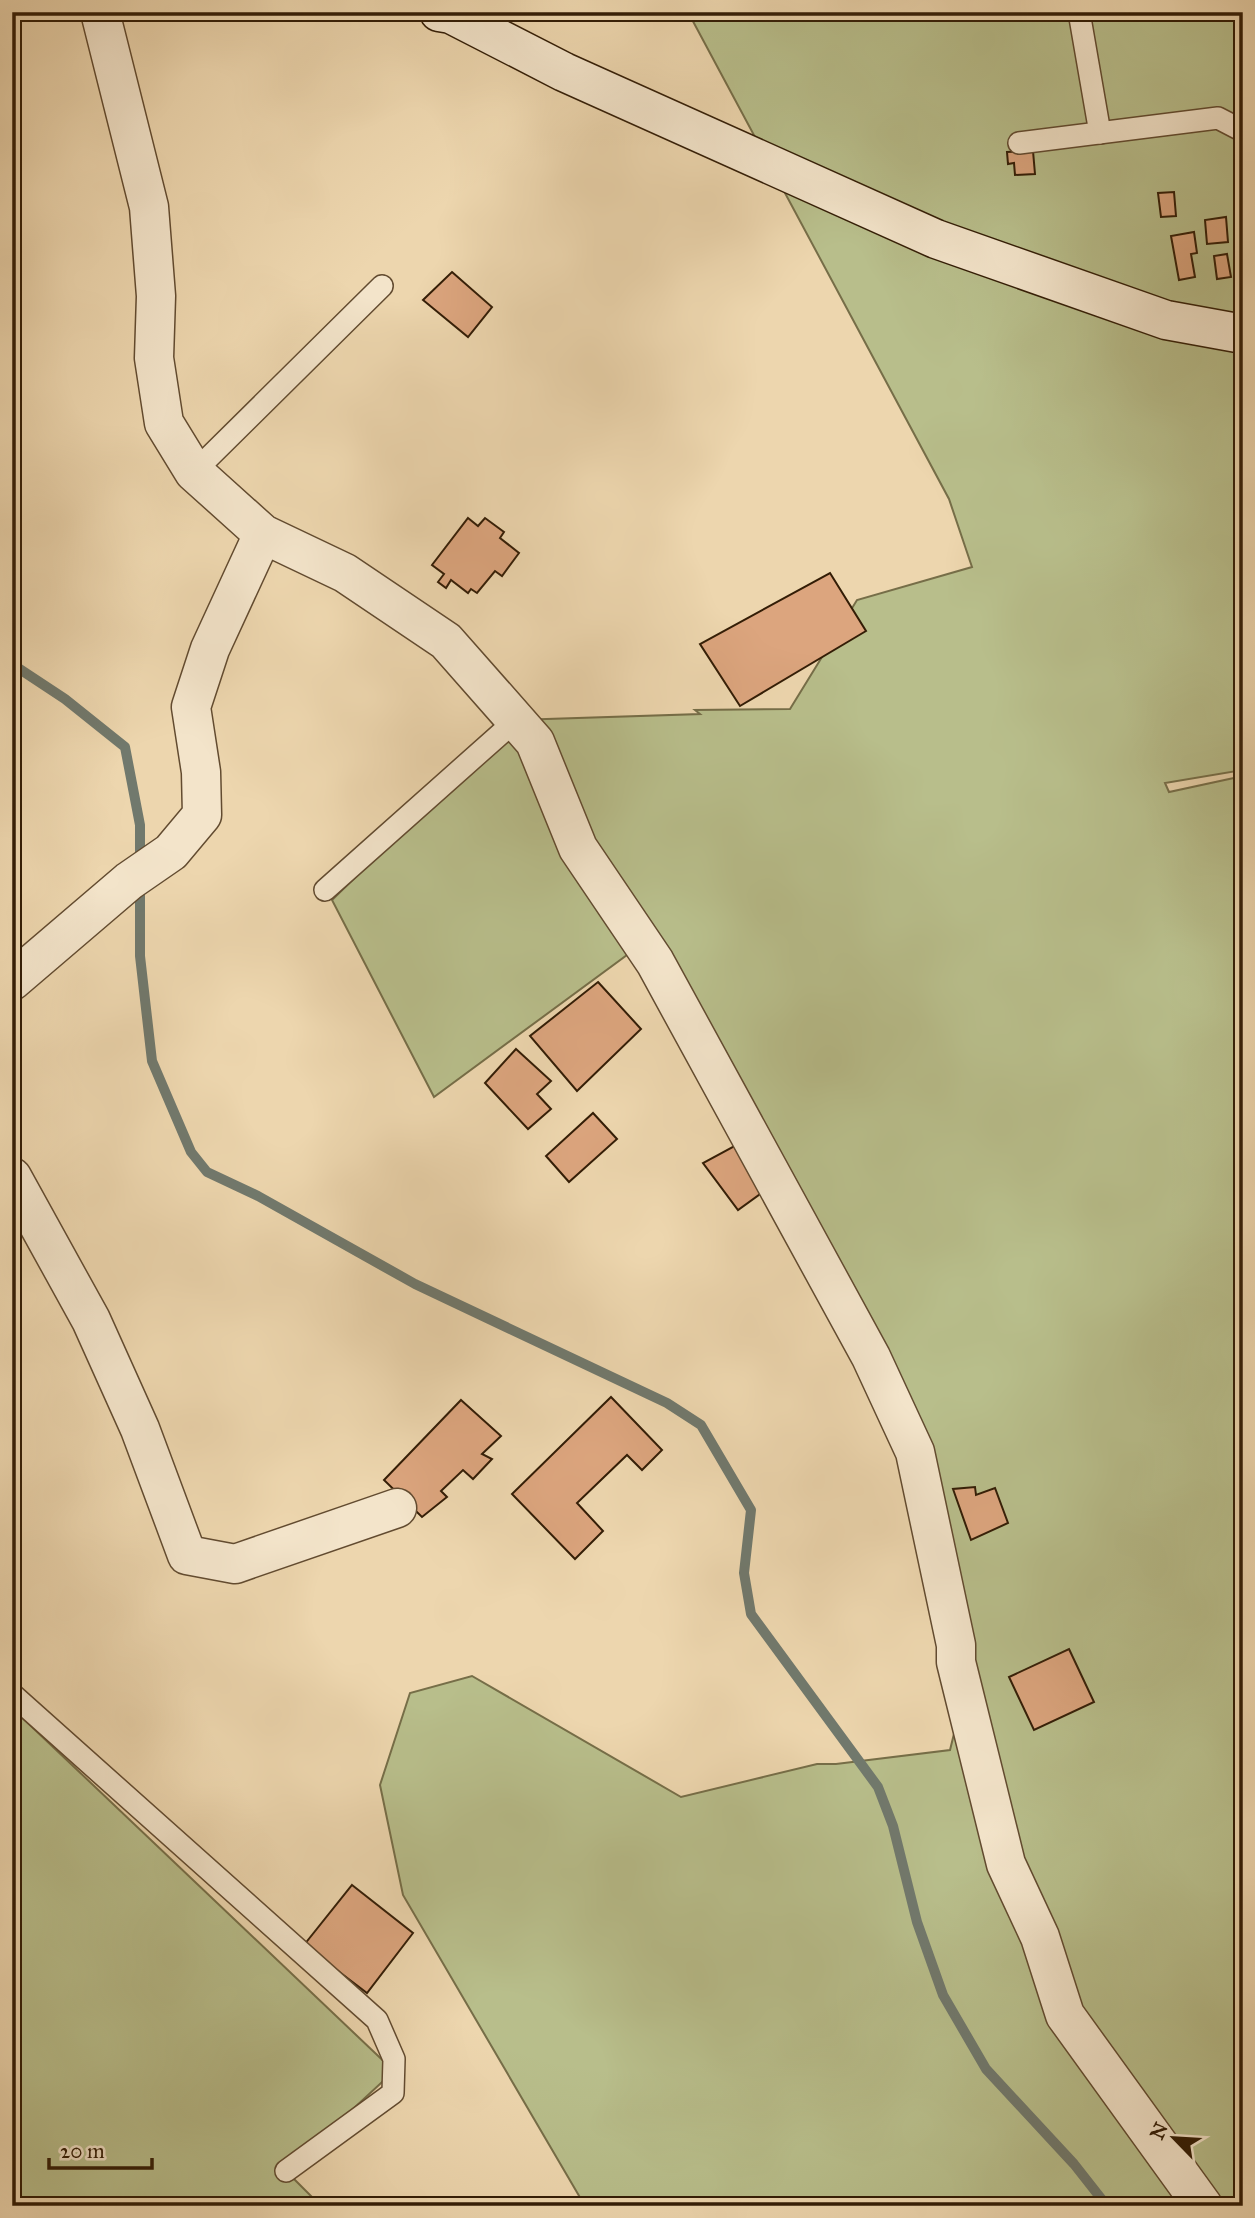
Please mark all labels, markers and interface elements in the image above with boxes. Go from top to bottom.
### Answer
north arrow [1140,2102,1210,2172]
text: N [1145,2119,1173,2143]
scale bar [49,2127,152,2171]
text: 20 m [60,2138,105,2164]

